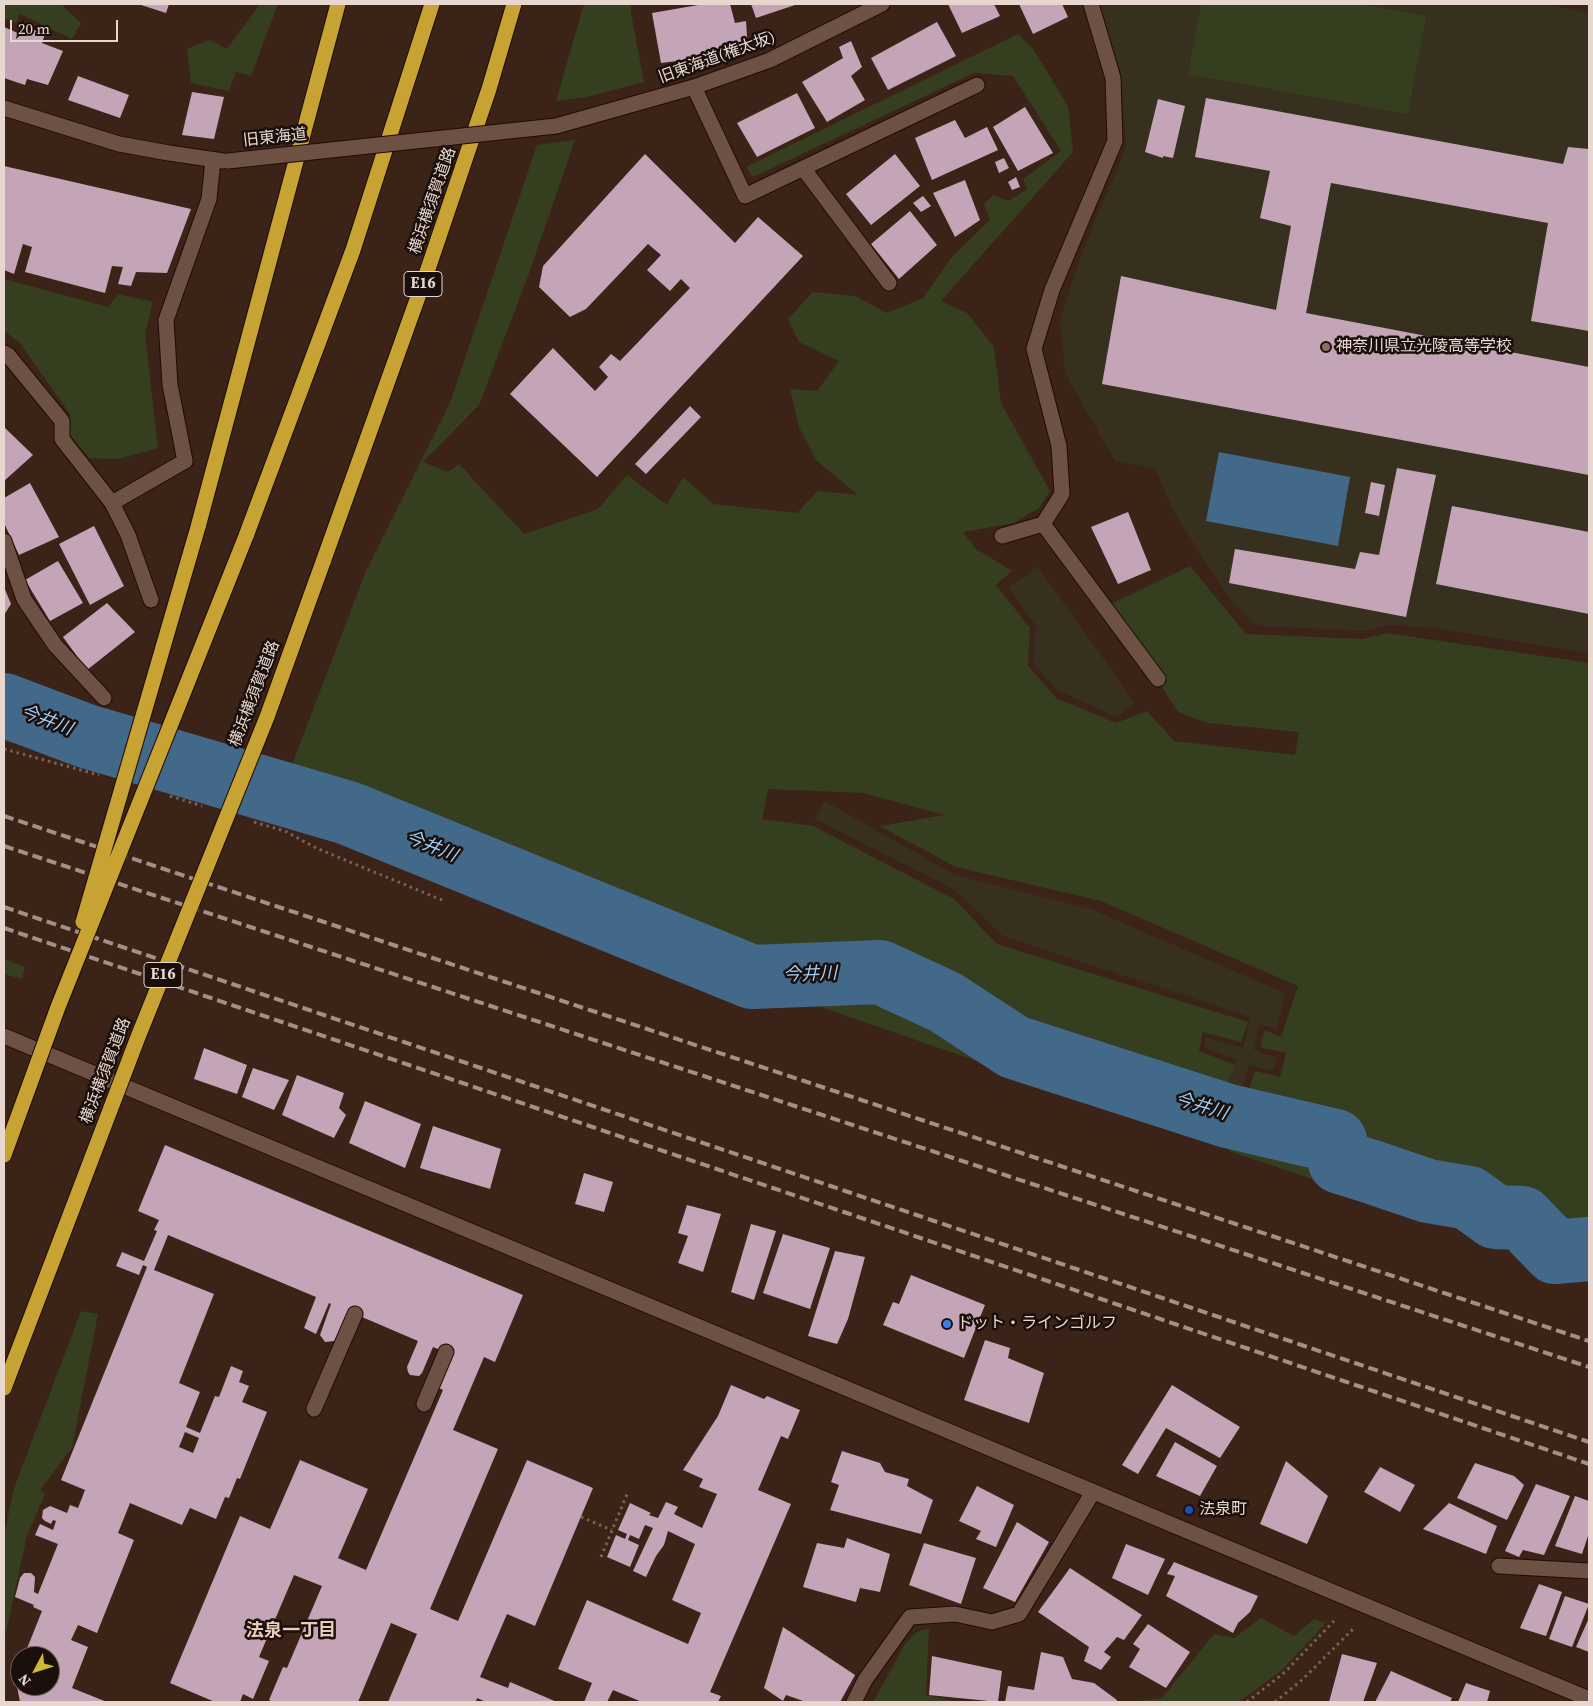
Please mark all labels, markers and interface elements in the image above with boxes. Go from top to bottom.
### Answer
scale bar [12,10,120,42]
text: 20 m [18,18,50,39]
street label: 旧東海道(権太坂) [656,28,778,88]
street label: 旧東海道 [242,125,308,151]
street label: 横浜横須賀道路 [406,145,460,257]
road number: E16 [404,272,442,296]
place label: 神奈川県立光陵高等学校 [1336,337,1512,357]
marker: 神奈川県立光陵高等学校 [1320,341,1332,353]
street label: 横浜横須賀道路 [226,638,284,750]
water label: 今井川 [17,701,75,741]
water label: 今井川 [402,827,460,867]
road number: E16 [144,962,182,988]
water label: 今井川 [783,963,837,987]
street label: 横浜横須賀道路 [77,1015,135,1127]
water label: 今井川 [1172,1089,1230,1125]
place label: ドット・ラインゴルフ [957,1314,1117,1334]
marker: ドット・ラインゴルフ [941,1318,953,1330]
place label: 法泉町 [1199,1500,1247,1520]
marker: 法泉町 [1183,1504,1195,1516]
district label: 法泉一丁目 [246,1620,336,1642]
north arrow [10,1646,60,1696]
text: N [13,1670,35,1690]

